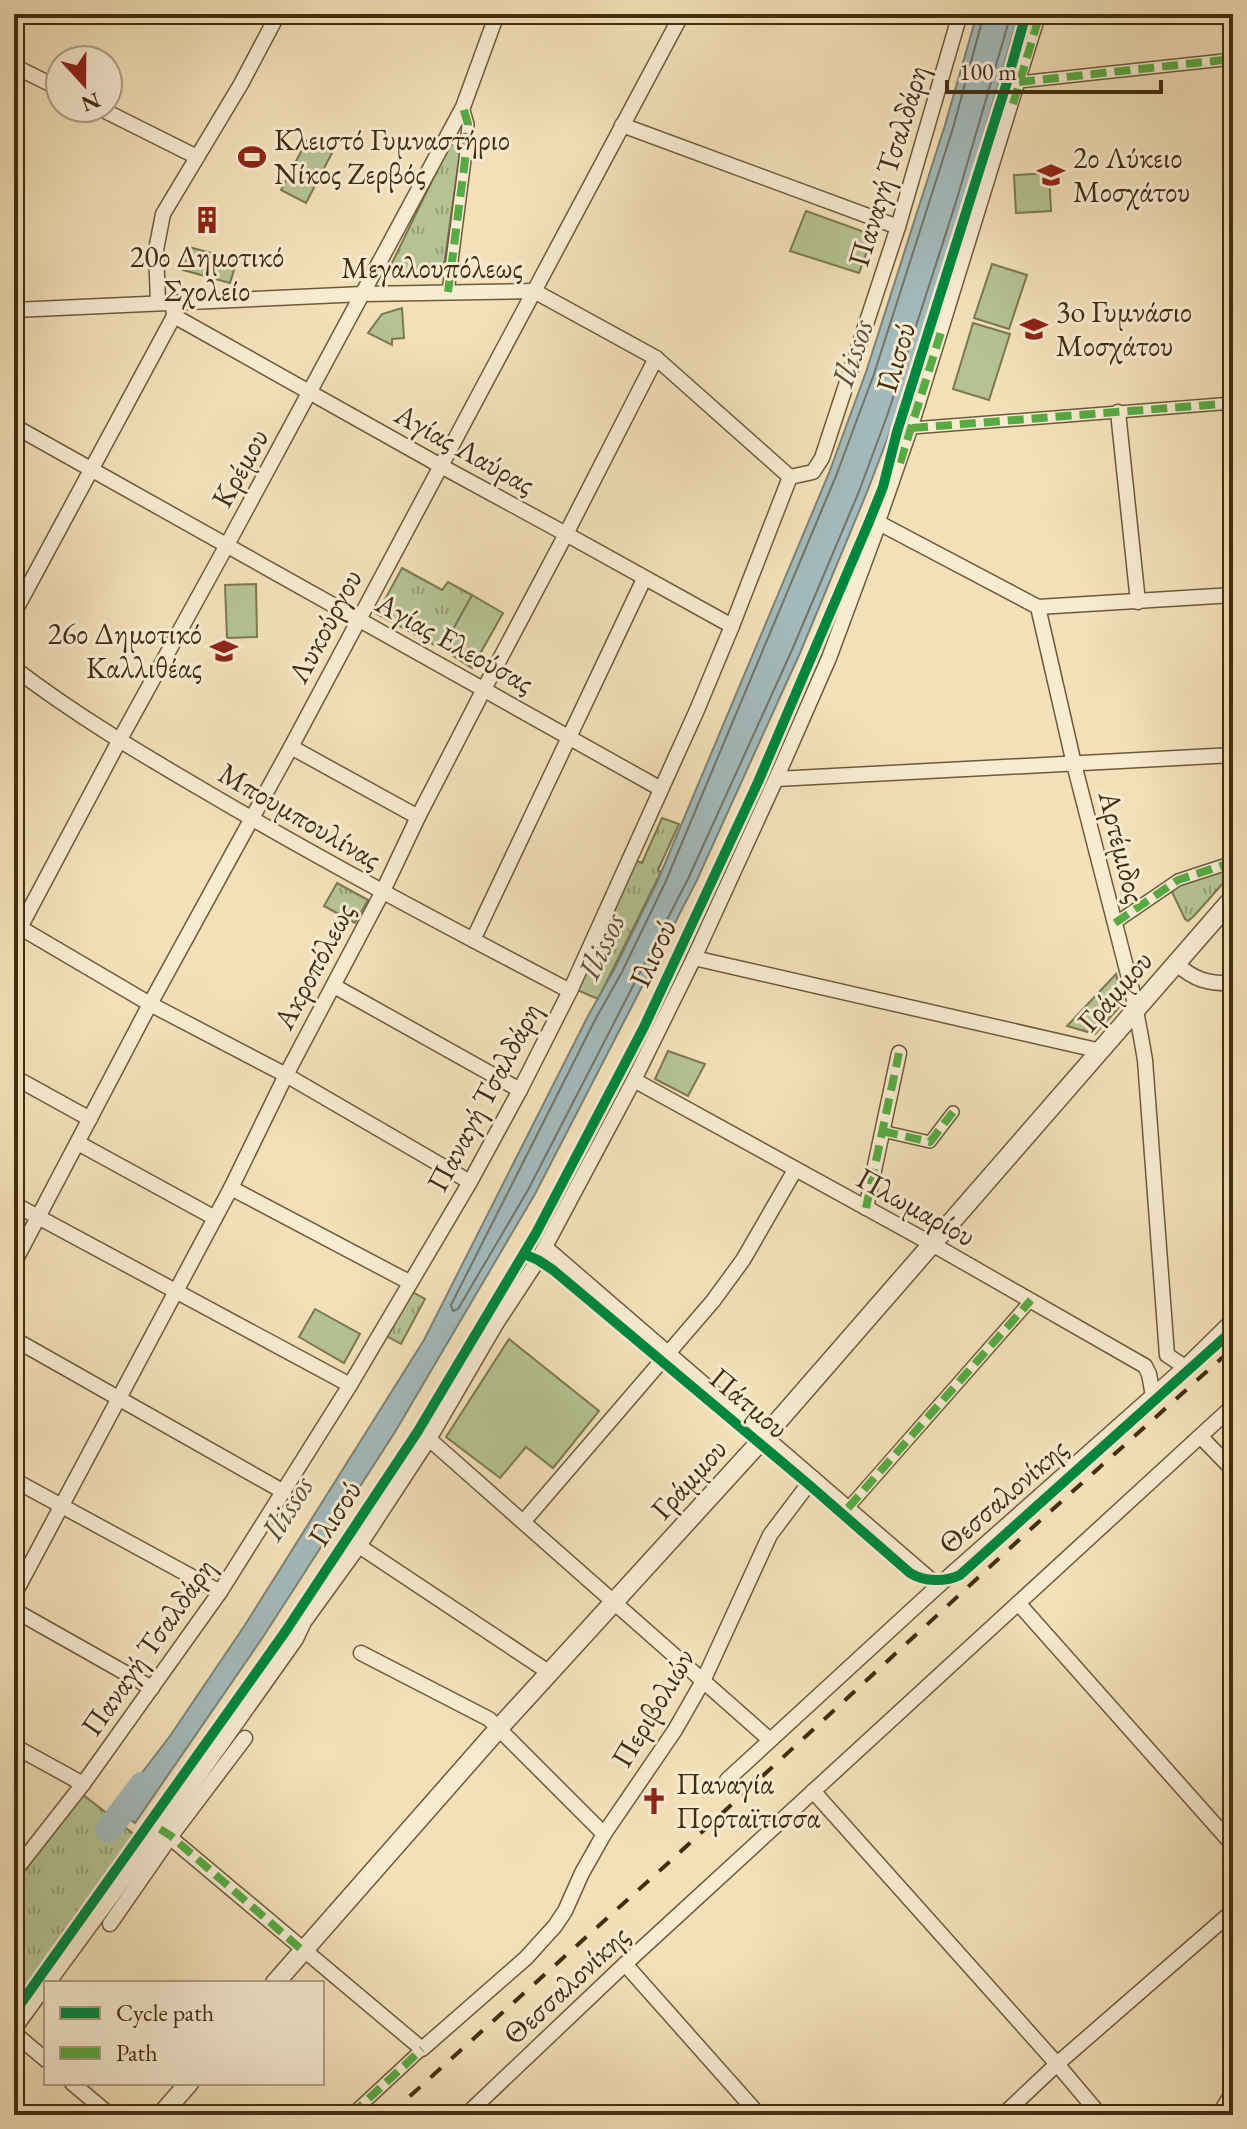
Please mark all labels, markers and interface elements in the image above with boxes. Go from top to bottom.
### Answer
north arrow [44,44,124,124]
scale bar [947,44,1161,94]
text: 100 m [959,56,1017,87]
street label: Παναγή Τσαλδάρη [838,60,937,271]
text: N [77,85,104,119]
place label: Κλειστό Γυμναστήριο Νίκος Ζερβός [274,120,510,193]
place label: 2ο Λύκειο Μοσχάτου [1073,138,1190,211]
sports icon: Κλειστό Γυμναστήριο Νίκος Ζερβός [237,142,267,172]
school or university icon: 2ο Λύκειο Μοσχάτου [1036,160,1066,190]
building icon: 20ο Δημοτικό Σχολείο [192,205,222,235]
place label: 20ο Δημοτικό Σχολείο [130,237,284,310]
street label: Μεγαλουπόλεως [341,248,523,287]
place label: 3o Γυμνάσιο Μοσχάτου [1056,292,1192,365]
water label: Ilissos [821,313,883,393]
school or university icon: 3o Γυμνάσιο Μοσχάτου [1019,314,1049,344]
street label: Ιλισού [867,317,925,396]
street label: Αγίας Λαύρας [387,394,542,503]
street label: Κρέμου [202,421,277,514]
street label: Λυκούργου [278,562,371,690]
street label: Αγίας Ελεούσας [368,583,541,702]
place label: 26ο Δημοτικό Καλλιθέας [48,614,202,687]
school or university icon: 26ο Δημοτικό Καλλιθέας [209,636,239,666]
street label: Μπουμπουλίνας [212,753,389,878]
street label: Αρτέμιδος [1090,786,1155,907]
street label: Ακροπόλεως [263,895,363,1037]
water label: Ilissos [567,906,635,987]
street label: Ιλισού [620,912,685,993]
street label: Γράμμου [1068,942,1161,1040]
street label: Παναγή Τσαλδάρη [417,995,550,1198]
street label: Πλωμαρίου [850,1158,983,1255]
street label: Πάτμου [702,1358,797,1447]
street label: Θεσσαλονίκης [930,1429,1075,1562]
street label: Γράμμου [642,1430,735,1527]
water label: Ilissos [250,1468,323,1549]
street label: Ιλισού [299,1472,370,1553]
street label: Παναγή Τσαλδάρη [72,1550,223,1743]
street label: Περιβολιών [602,1641,703,1774]
place label: Παναγία Πορταϊτισσα [676,1764,821,1837]
church icon: Παναγία Πορταϊτισσα [639,1786,669,1816]
street label: Θεσσαλονίκης [494,1916,637,2053]
legend [44,1981,324,2085]
text: Cycle path [116,1997,214,2028]
text: Path [116,2037,158,2068]

